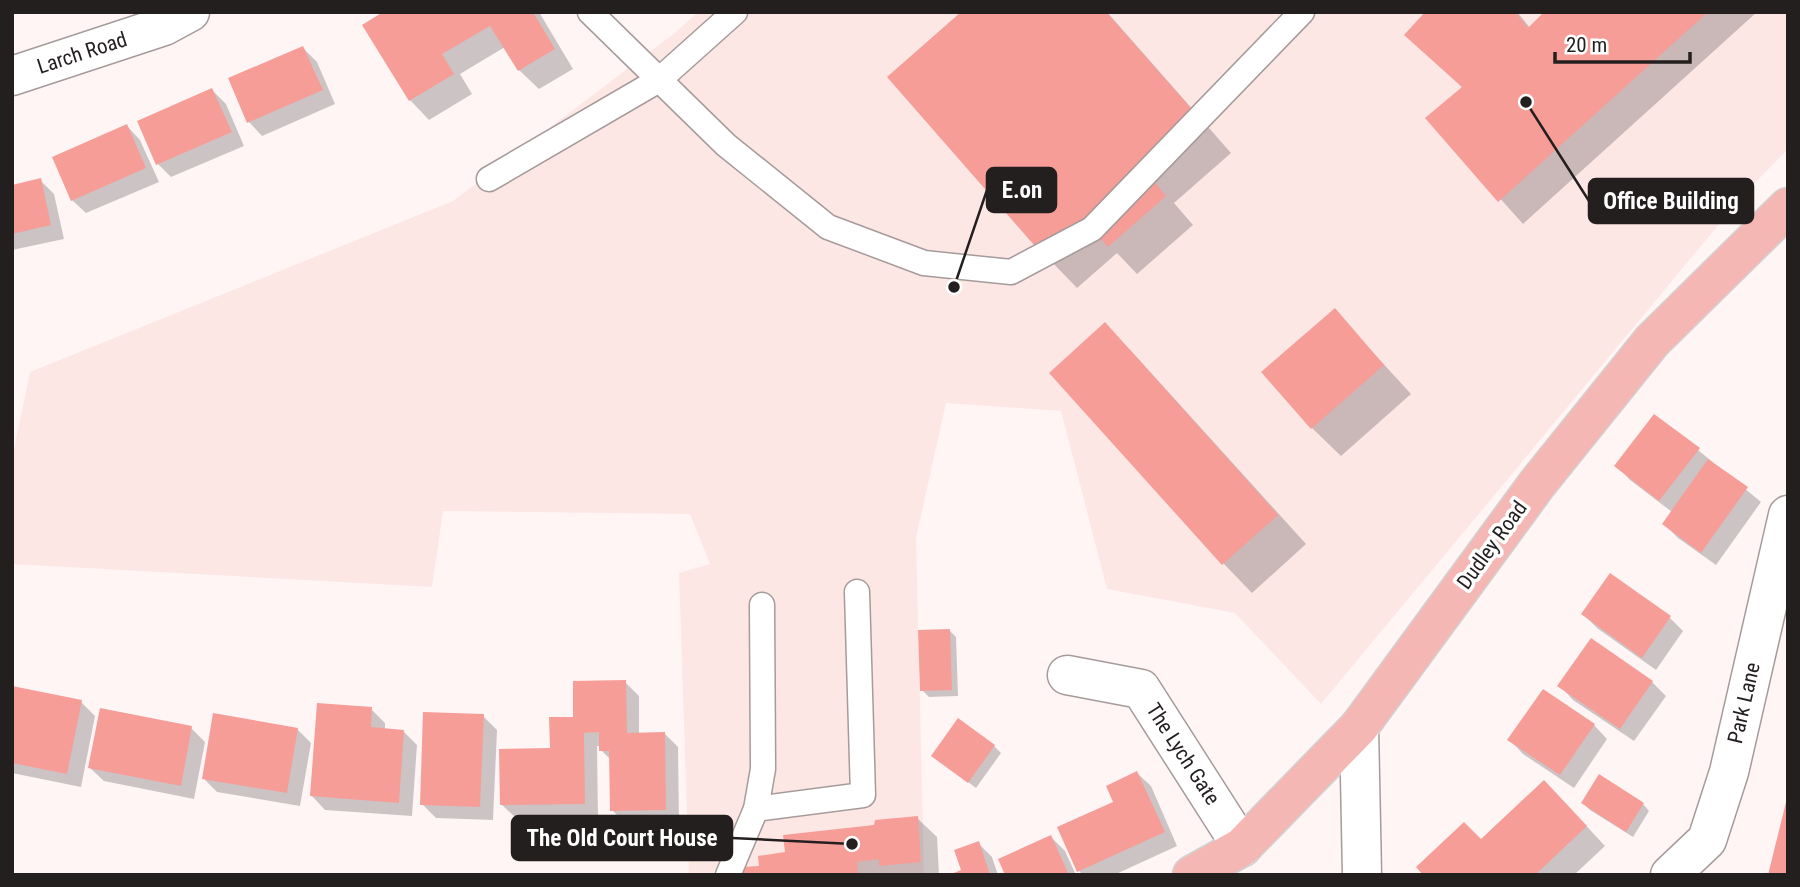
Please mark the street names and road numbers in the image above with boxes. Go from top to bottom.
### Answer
street label: Larch Road [34,27,130,79]
street label: Dudley Road [1452,496,1532,594]
street label: Park Lane [1723,660,1765,746]
street label: The Lych Gate [1141,699,1225,809]

